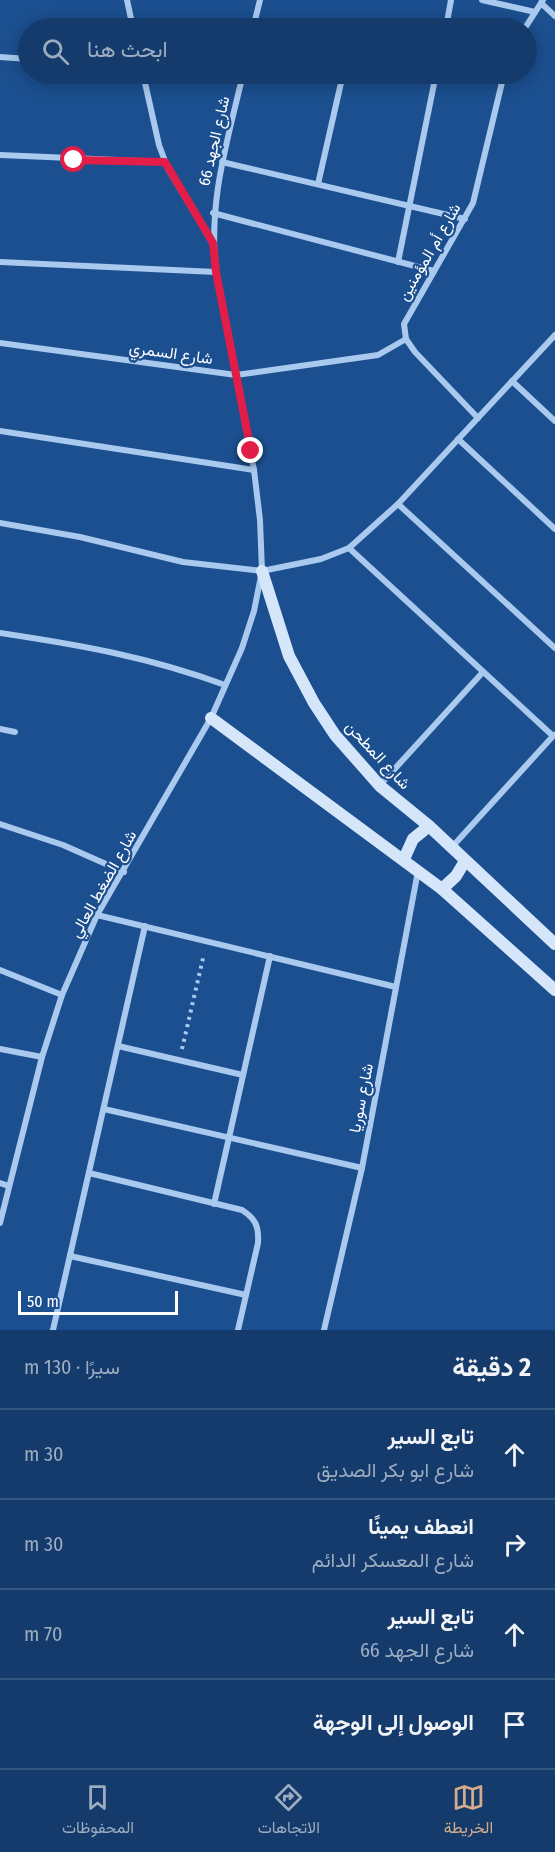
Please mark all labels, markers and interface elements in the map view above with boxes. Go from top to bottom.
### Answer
search box [18,18,537,84]
icon: search [39,35,72,68]
text: ابحث هنا [87,36,168,63]
street label: شارع الجهد 66 [194,94,235,188]
route start [60,146,86,172]
street label: شارع أم المؤمنين [393,200,466,305]
street label: شارع السمري [127,338,214,372]
route end [237,437,263,463]
street label: شارع المطحن [340,717,415,795]
street label: شارع الضغط العالي [66,827,144,943]
street label: شارع سوريا [345,1062,379,1135]
scale bar [18,1288,178,1316]
text: 50 m [27,1292,59,1311]
text: 2 دقيقة [452,1352,531,1383]
text: سيرًا · 130 m [24,1355,120,1379]
text: تابع السير [387,1423,474,1450]
icon: ahead [498,1438,531,1471]
text: 30 m [24,1442,64,1466]
text: شارع ابو بكر الصديق [317,1458,474,1482]
text: انعطف يمينًا [368,1513,474,1540]
icon: right [498,1528,531,1561]
text: 30 m [24,1532,64,1556]
text: شارع المعسكر الدائم [312,1548,474,1572]
text: تابع السير [387,1603,474,1630]
icon: ahead [498,1618,531,1651]
text: 70 m [24,1622,62,1646]
text: شارع الجهد 66 [360,1638,474,1662]
icon: arrive [498,1708,531,1741]
text: الوصول إلى الوجهة [313,1709,474,1736]
tab: المحفوظات [62,1781,134,1842]
tab: الاتجاهات [258,1781,320,1842]
tab: الخريطة [444,1781,493,1842]

